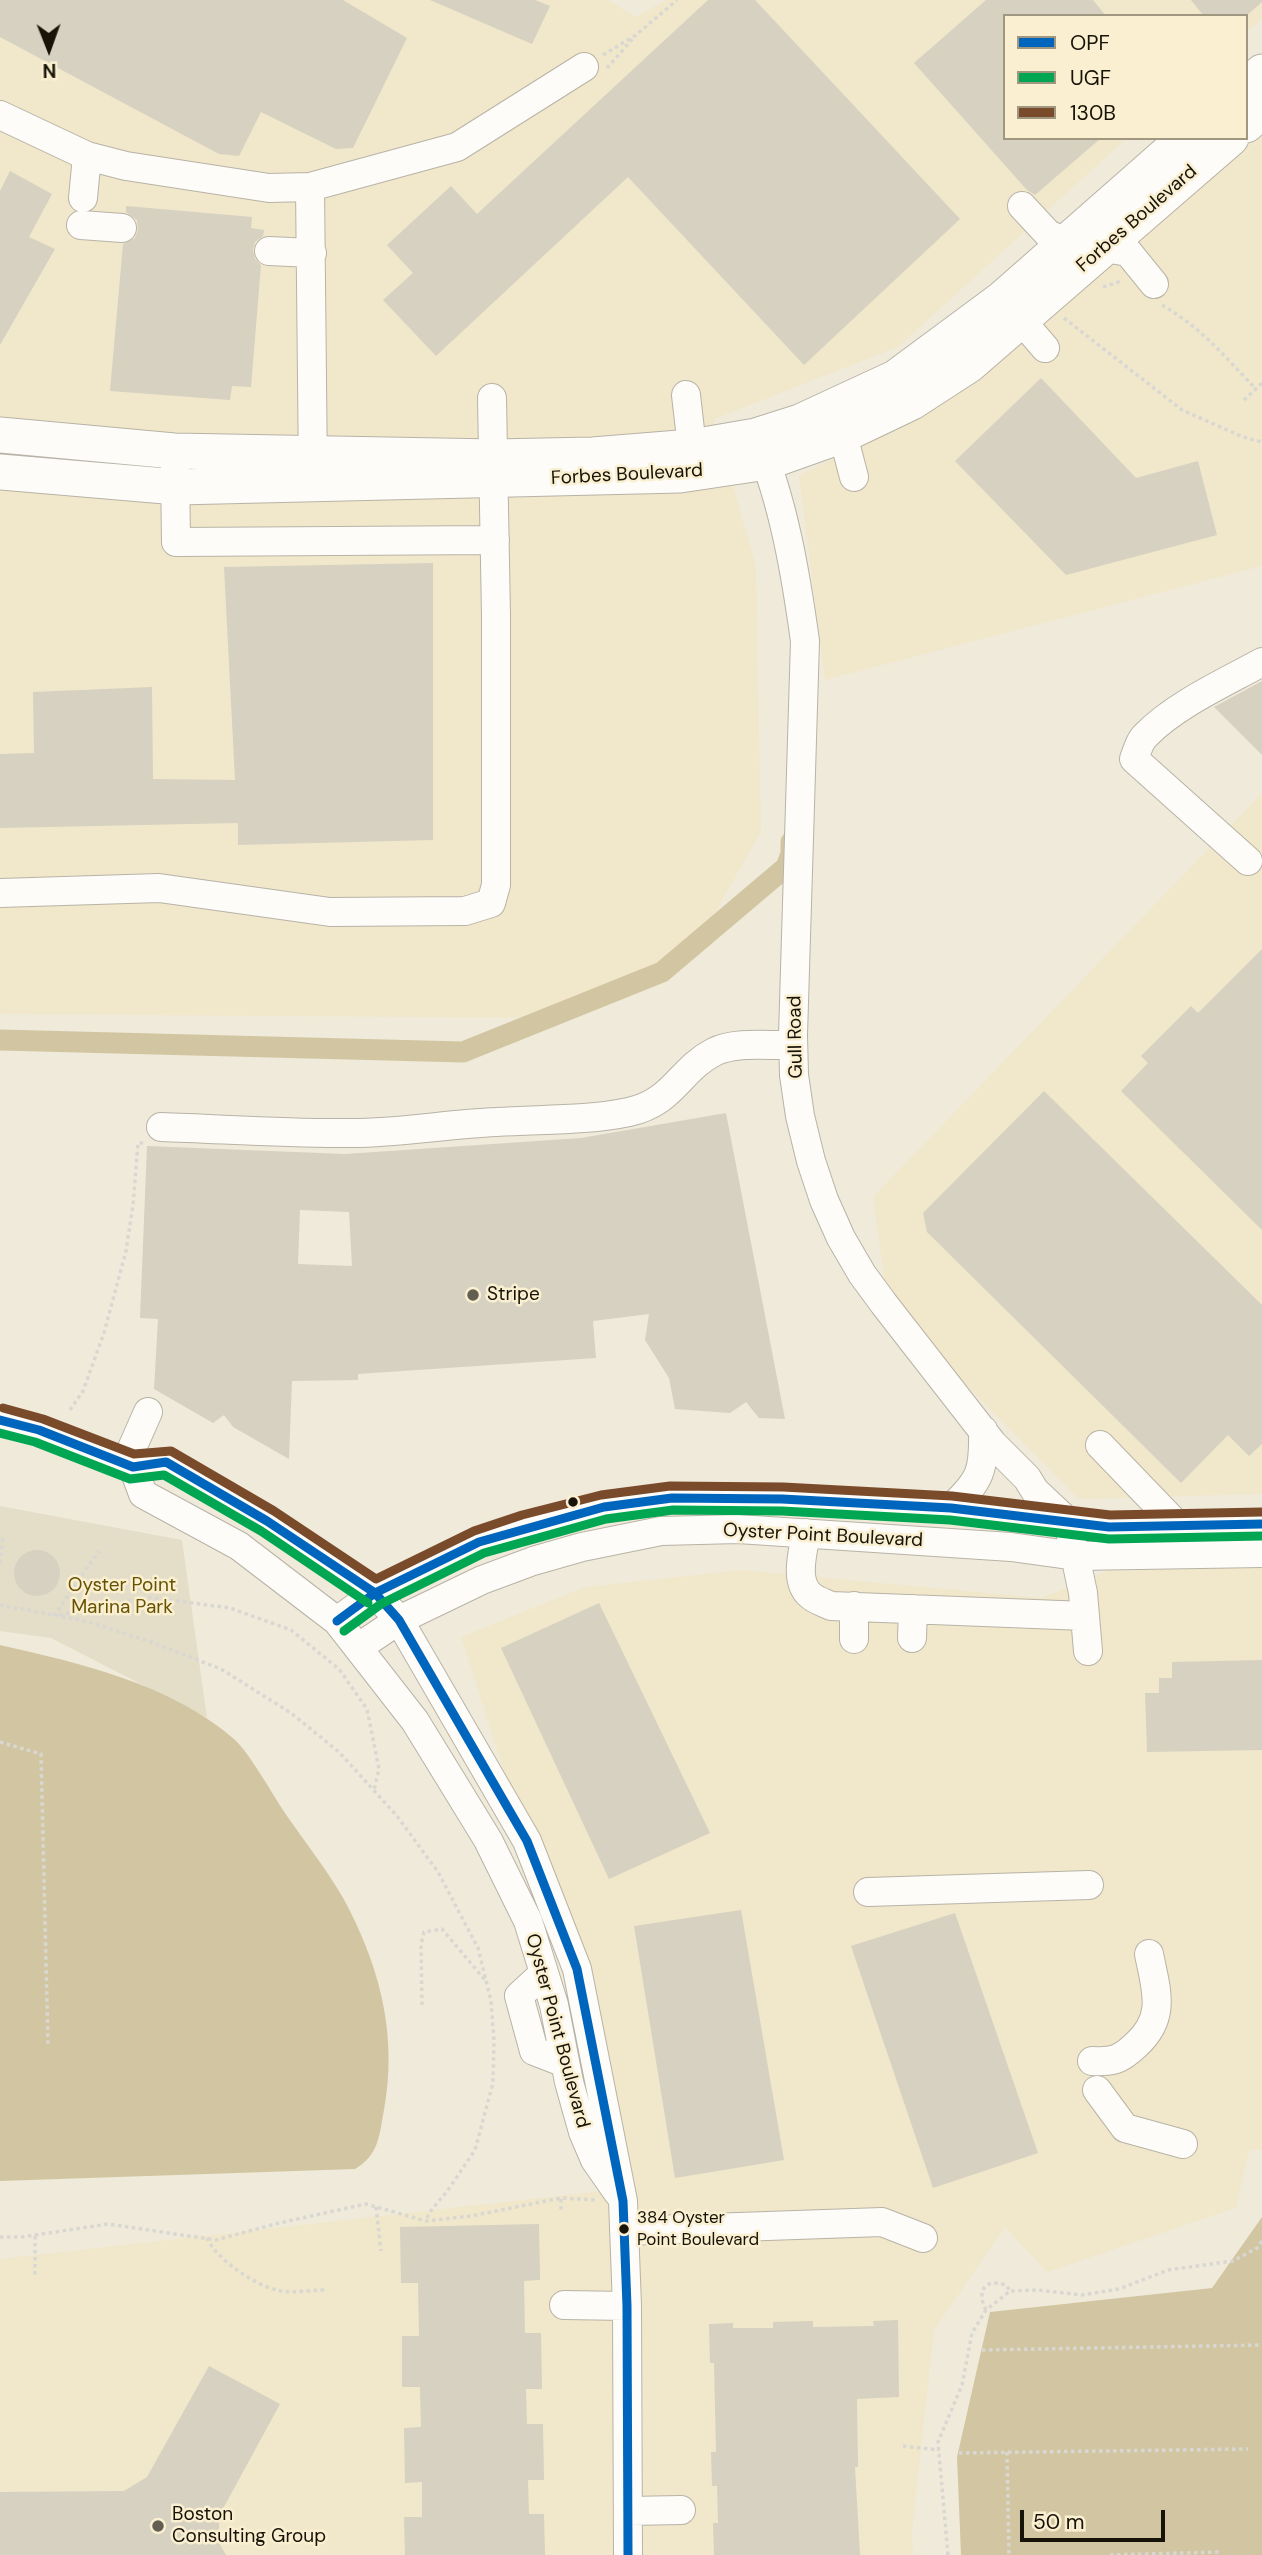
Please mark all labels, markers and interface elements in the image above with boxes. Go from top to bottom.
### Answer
north arrow [14,14,84,84]
legend [1003,14,1248,140]
text: OPF [1070,29,1110,57]
text: N [42,58,57,83]
text: UGF [1070,64,1111,92]
text: 130B [1070,99,1116,127]
street label: Forbes Boulevard [1072,161,1202,277]
street label: Forbes Boulevard [550,460,704,490]
street label: Gull Road [784,995,808,1079]
place label: Stripe [487,1284,540,1306]
marker: Stripe [465,1287,481,1303]
unlabelled marker [566,1495,580,1509]
street label: Oyster Point Boulevard [722,1519,924,1553]
park label: Oyster Point Marina Park [68,1575,176,1619]
street label: Oyster Point Boulevard [520,1931,594,2131]
place label: 384 Oyster Point Boulevard [637,2209,759,2249]
marker: 384 Oyster Point Boulevard [617,2222,631,2236]
scale bar [1024,2496,1169,2540]
place label: Boston Consulting Group [172,2504,326,2548]
text: 50 m [1033,2508,1084,2536]
marker: Boston Consulting Group [150,2518,166,2534]

